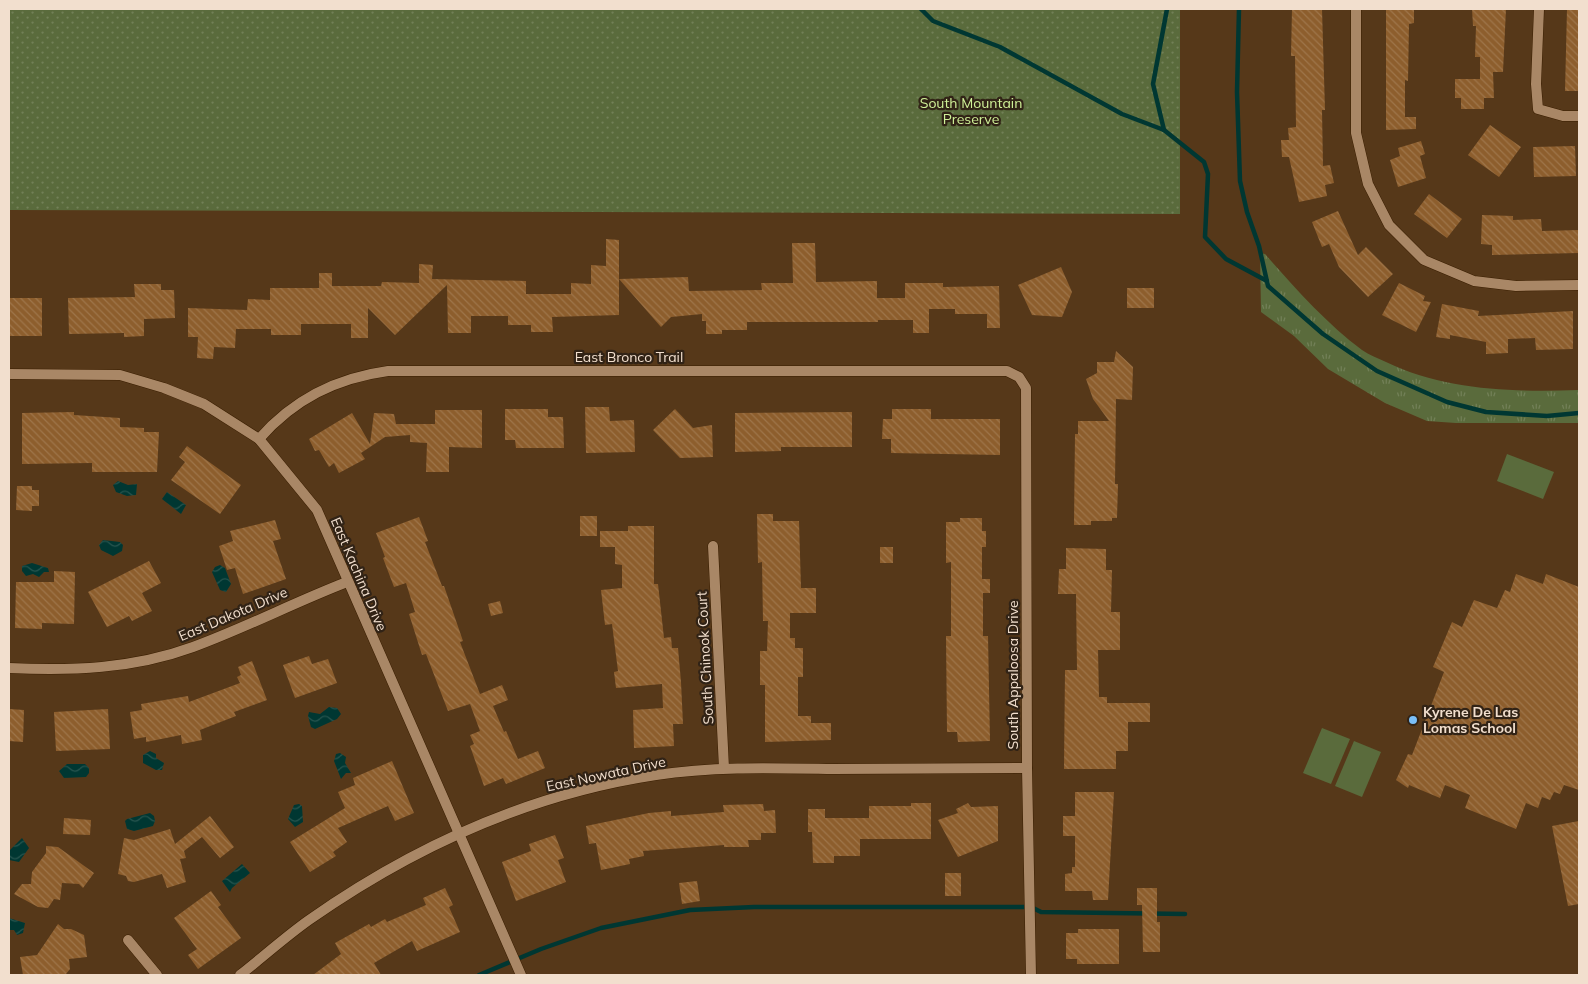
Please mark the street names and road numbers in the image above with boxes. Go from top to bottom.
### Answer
street label: East Bronco Trail [575,348,683,366]
street label: East Kachina Drive [327,514,391,634]
street label: East Dakota Drive [176,583,290,645]
street label: South Chinook Court [693,591,717,725]
street label: South Appaloosa Drive [1004,600,1022,750]
street label: East Nowata Drive [545,753,667,795]

